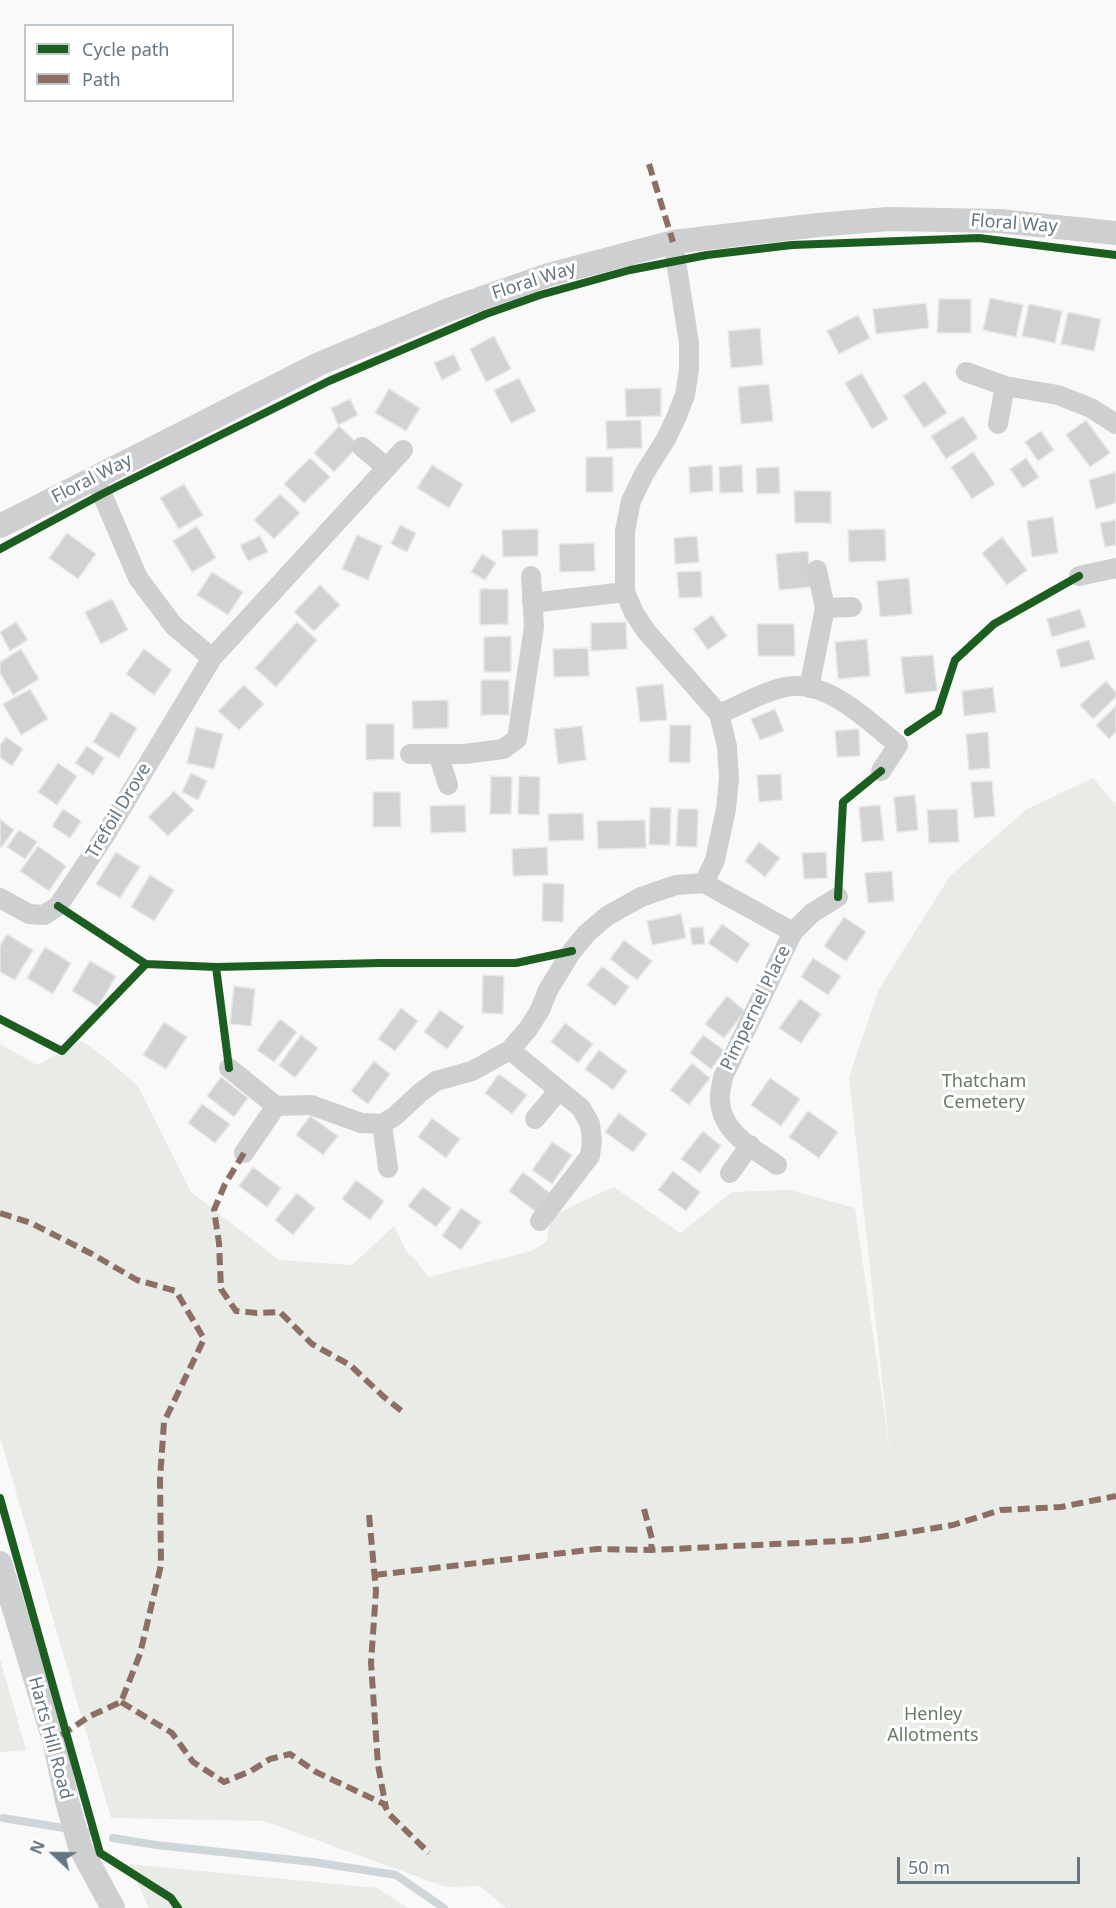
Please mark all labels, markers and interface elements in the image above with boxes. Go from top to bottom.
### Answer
legend [24,24,234,102]
text: Cycle path [82,37,169,61]
text: Path [82,67,121,91]
street label: Floral Way [970,210,1058,238]
street label: Floral Way [489,257,579,305]
street label: Floral Way [48,450,136,508]
street label: Trefoil Drove [82,759,156,863]
street label: Pimpernel Place [716,942,796,1074]
park label: Thatcham Cemetery [942,1071,1026,1114]
street label: Harts Hill Road [23,1674,77,1802]
park label: Henley Allotments [887,1704,979,1746]
north arrow [24,1824,84,1884]
text: N [25,1837,50,1857]
scale bar [900,1845,1083,1883]
text: 50 m [908,1855,950,1879]

